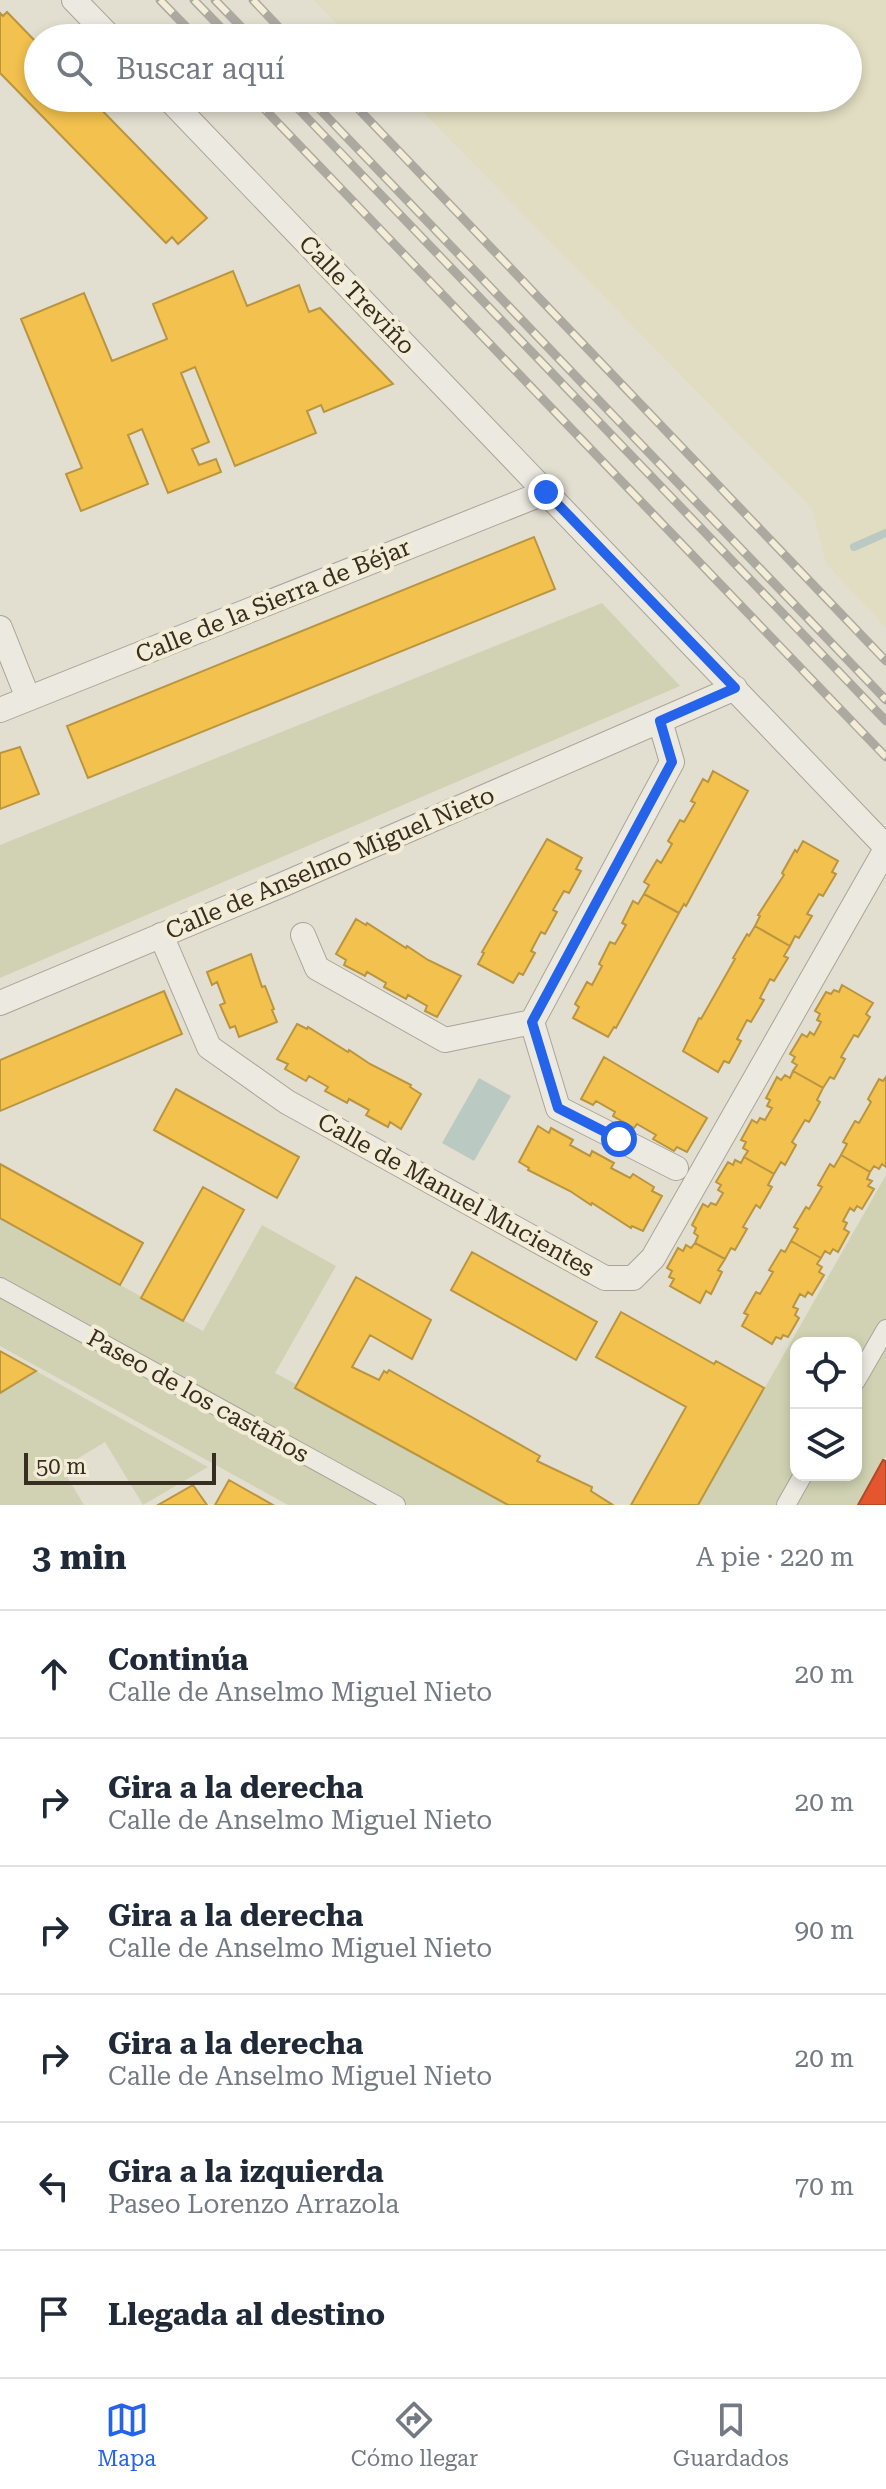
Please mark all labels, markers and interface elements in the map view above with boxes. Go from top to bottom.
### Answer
search box [24,24,862,112]
icon: search [52,46,96,90]
text: Buscar aquí [116,51,285,86]
street label: Calle Treviño [293,230,421,360]
route end [528,474,564,510]
street label: Calle de la Sierra de Béjar [132,533,415,669]
street label: Calle de Anselmo Miguel Nieto [161,781,499,945]
street label: Calle de Manuel Mucientes [313,1107,599,1283]
route start [601,1121,637,1157]
street label: Paseo de los castaños [82,1323,314,1469]
map controls [790,1337,862,1481]
button: locate [790,1337,862,1409]
button: layers [790,1409,862,1481]
scale bar [24,1449,216,1485]
text: 50 m [36,1454,86,1479]
text: 3 min [32,1537,127,1577]
text: A pie · 220 m [696,1542,854,1572]
text: Continúa [108,1642,248,1677]
icon: ahead [32,1652,76,1696]
text: 20 m [795,1659,854,1689]
text: Calle de Anselmo Miguel Nieto [108,1677,492,1707]
text: Gira a la derecha [108,1770,363,1805]
icon: right [32,1780,76,1824]
text: 20 m [795,1787,854,1817]
text: Calle de Anselmo Miguel Nieto [108,1805,492,1835]
text: Gira a la derecha [108,1898,363,1933]
icon: right [32,1908,76,1952]
text: 90 m [795,1915,854,1945]
text: Calle de Anselmo Miguel Nieto [108,1933,492,1963]
text: Gira a la derecha [108,2026,363,2061]
icon: right [32,2036,76,2080]
text: 20 m [795,2043,854,2073]
text: Calle de Anselmo Miguel Nieto [108,2061,492,2091]
text: Gira a la izquierda [108,2154,384,2189]
icon: left [32,2164,76,2208]
text: 70 m [795,2171,854,2201]
text: Paseo Lorenzo Arrazola [108,2189,399,2219]
icon: arrive [32,2292,76,2336]
text: Llegada al destino [108,2297,385,2332]
tab: Mapa [97,2398,156,2471]
tab: Cómo llegar [351,2398,478,2471]
tab: Guardados [673,2398,789,2471]

